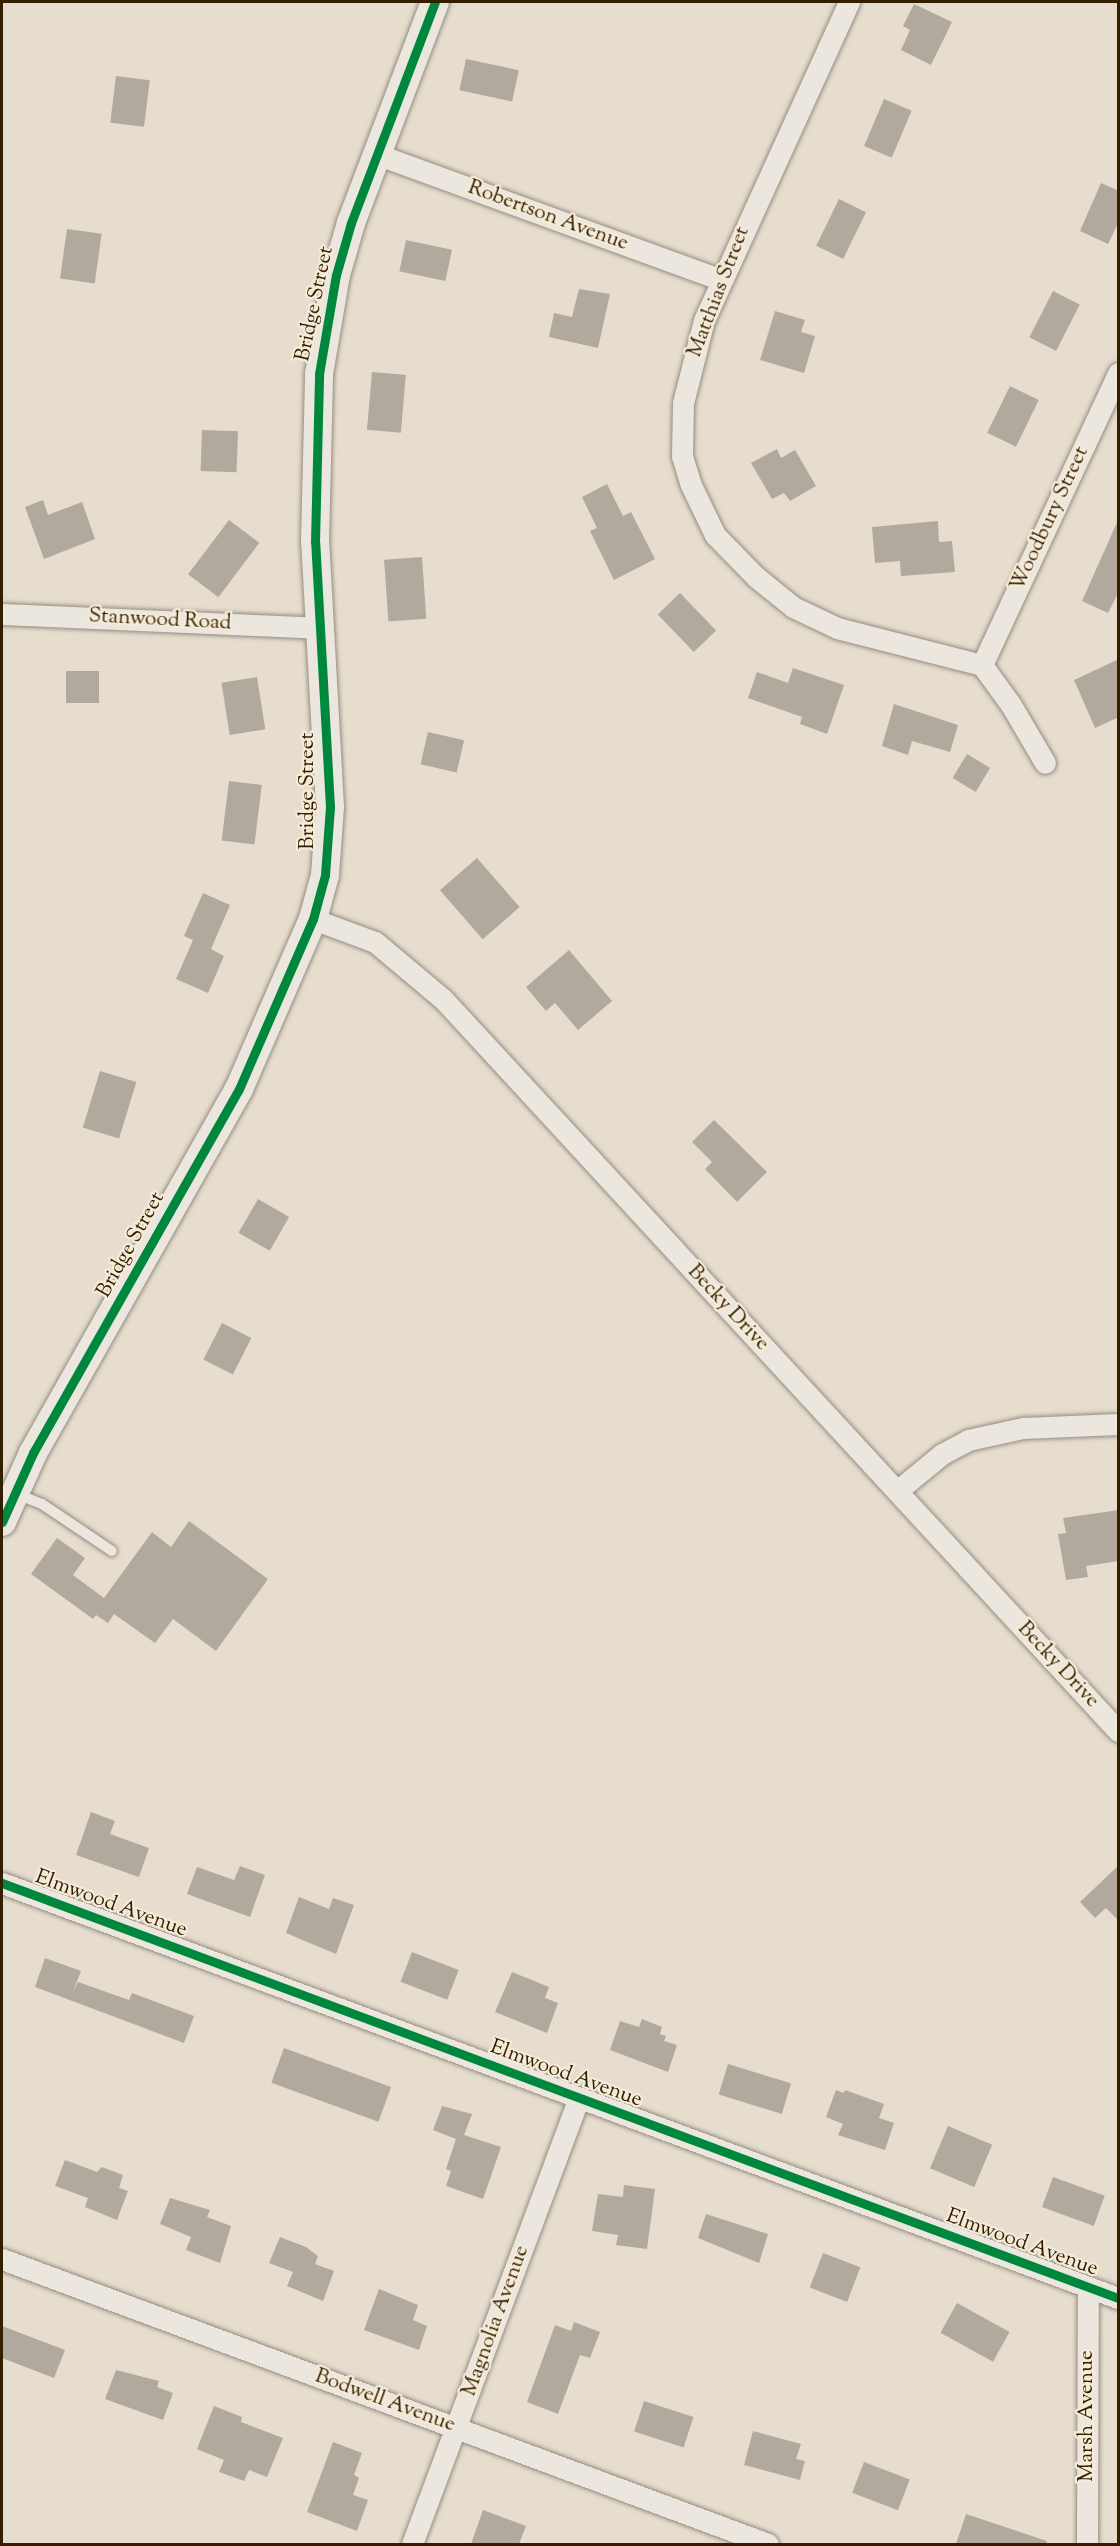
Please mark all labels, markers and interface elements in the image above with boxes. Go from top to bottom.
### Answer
street label: Robertson Avenue [464,175,632,257]
street label: Matthias Street [682,223,756,361]
street label: Bridge Street [290,244,340,364]
street label: Woodbury Street [1005,443,1095,595]
street label: Stanwood Road [88,604,232,636]
street label: Bridge Street [295,732,321,850]
street label: Bridge Street [92,1188,170,1302]
street label: Becky Drive [682,1260,774,1356]
street label: Becky Drive [1012,1617,1104,1713]
street label: Elmwood Avenue [32,1865,190,1943]
street label: Elmwood Avenue [487,2035,645,2113]
street label: Elmwood Avenue [943,2204,1101,2282]
street label: Magnolia Avenue [457,2242,535,2400]
street label: Marsh Avenue [1074,2350,1100,2482]
street label: Bodwell Avenue [311,2364,459,2438]

